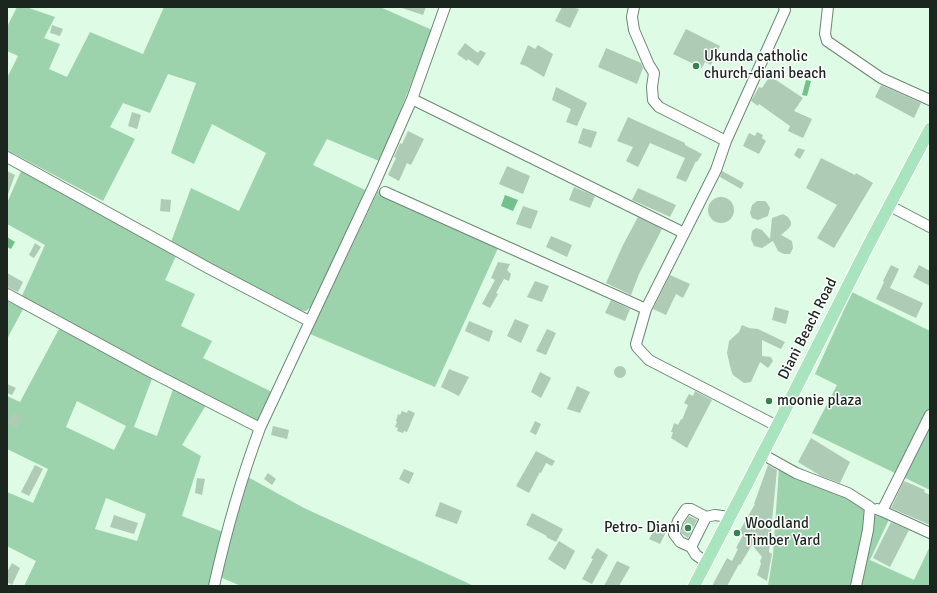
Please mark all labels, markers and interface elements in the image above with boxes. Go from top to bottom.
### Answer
place label: Ukunda catholic church-diani beach [704,48,826,83]
marker: Ukunda catholic church-diani beach [691,61,701,71]
street label: Diani Beach Road [775,275,841,383]
place label: moonie plaza [777,392,862,410]
marker: moonie plaza [764,396,774,406]
place label: Woodland Timber Yard [745,515,820,550]
place label: Petro- Diani [604,519,680,537]
marker: Petro- Diani [683,523,693,533]
marker: Woodland Timber Yard [732,528,742,538]

